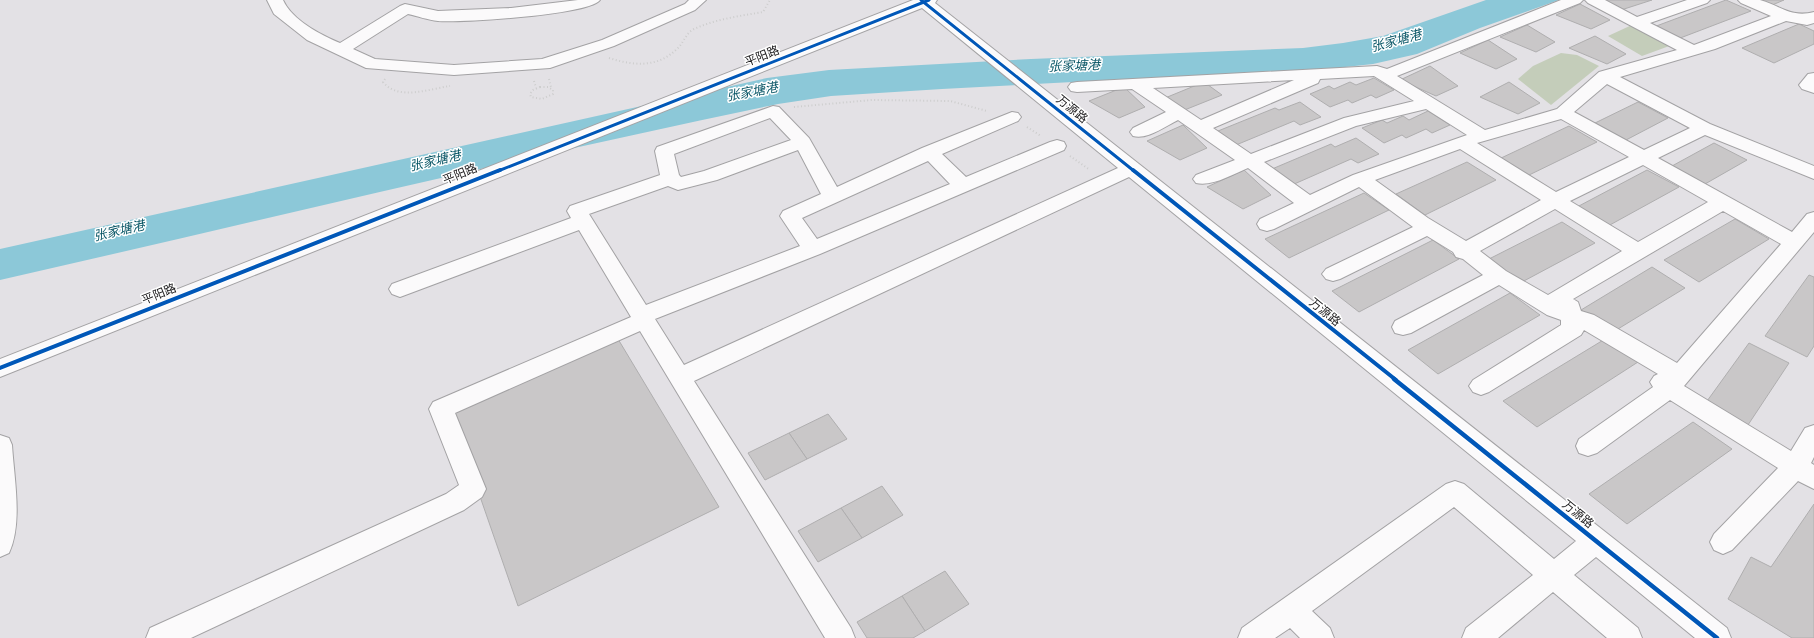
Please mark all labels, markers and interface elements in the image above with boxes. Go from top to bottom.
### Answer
water label: 张家塘港 [1369,26,1425,54]
street label: 平阳路 [743,43,781,69]
water label: 张家塘港 [1048,57,1102,74]
water label: 张家塘港 [725,79,781,104]
street label: 万源路 [1054,92,1090,126]
water label: 张家塘港 [408,147,464,174]
street label: 平阳路 [441,161,479,187]
water label: 张家塘港 [92,217,148,244]
street label: 平阳路 [140,281,178,307]
street label: 万源路 [1307,295,1343,329]
street label: 万源路 [1560,497,1596,531]

